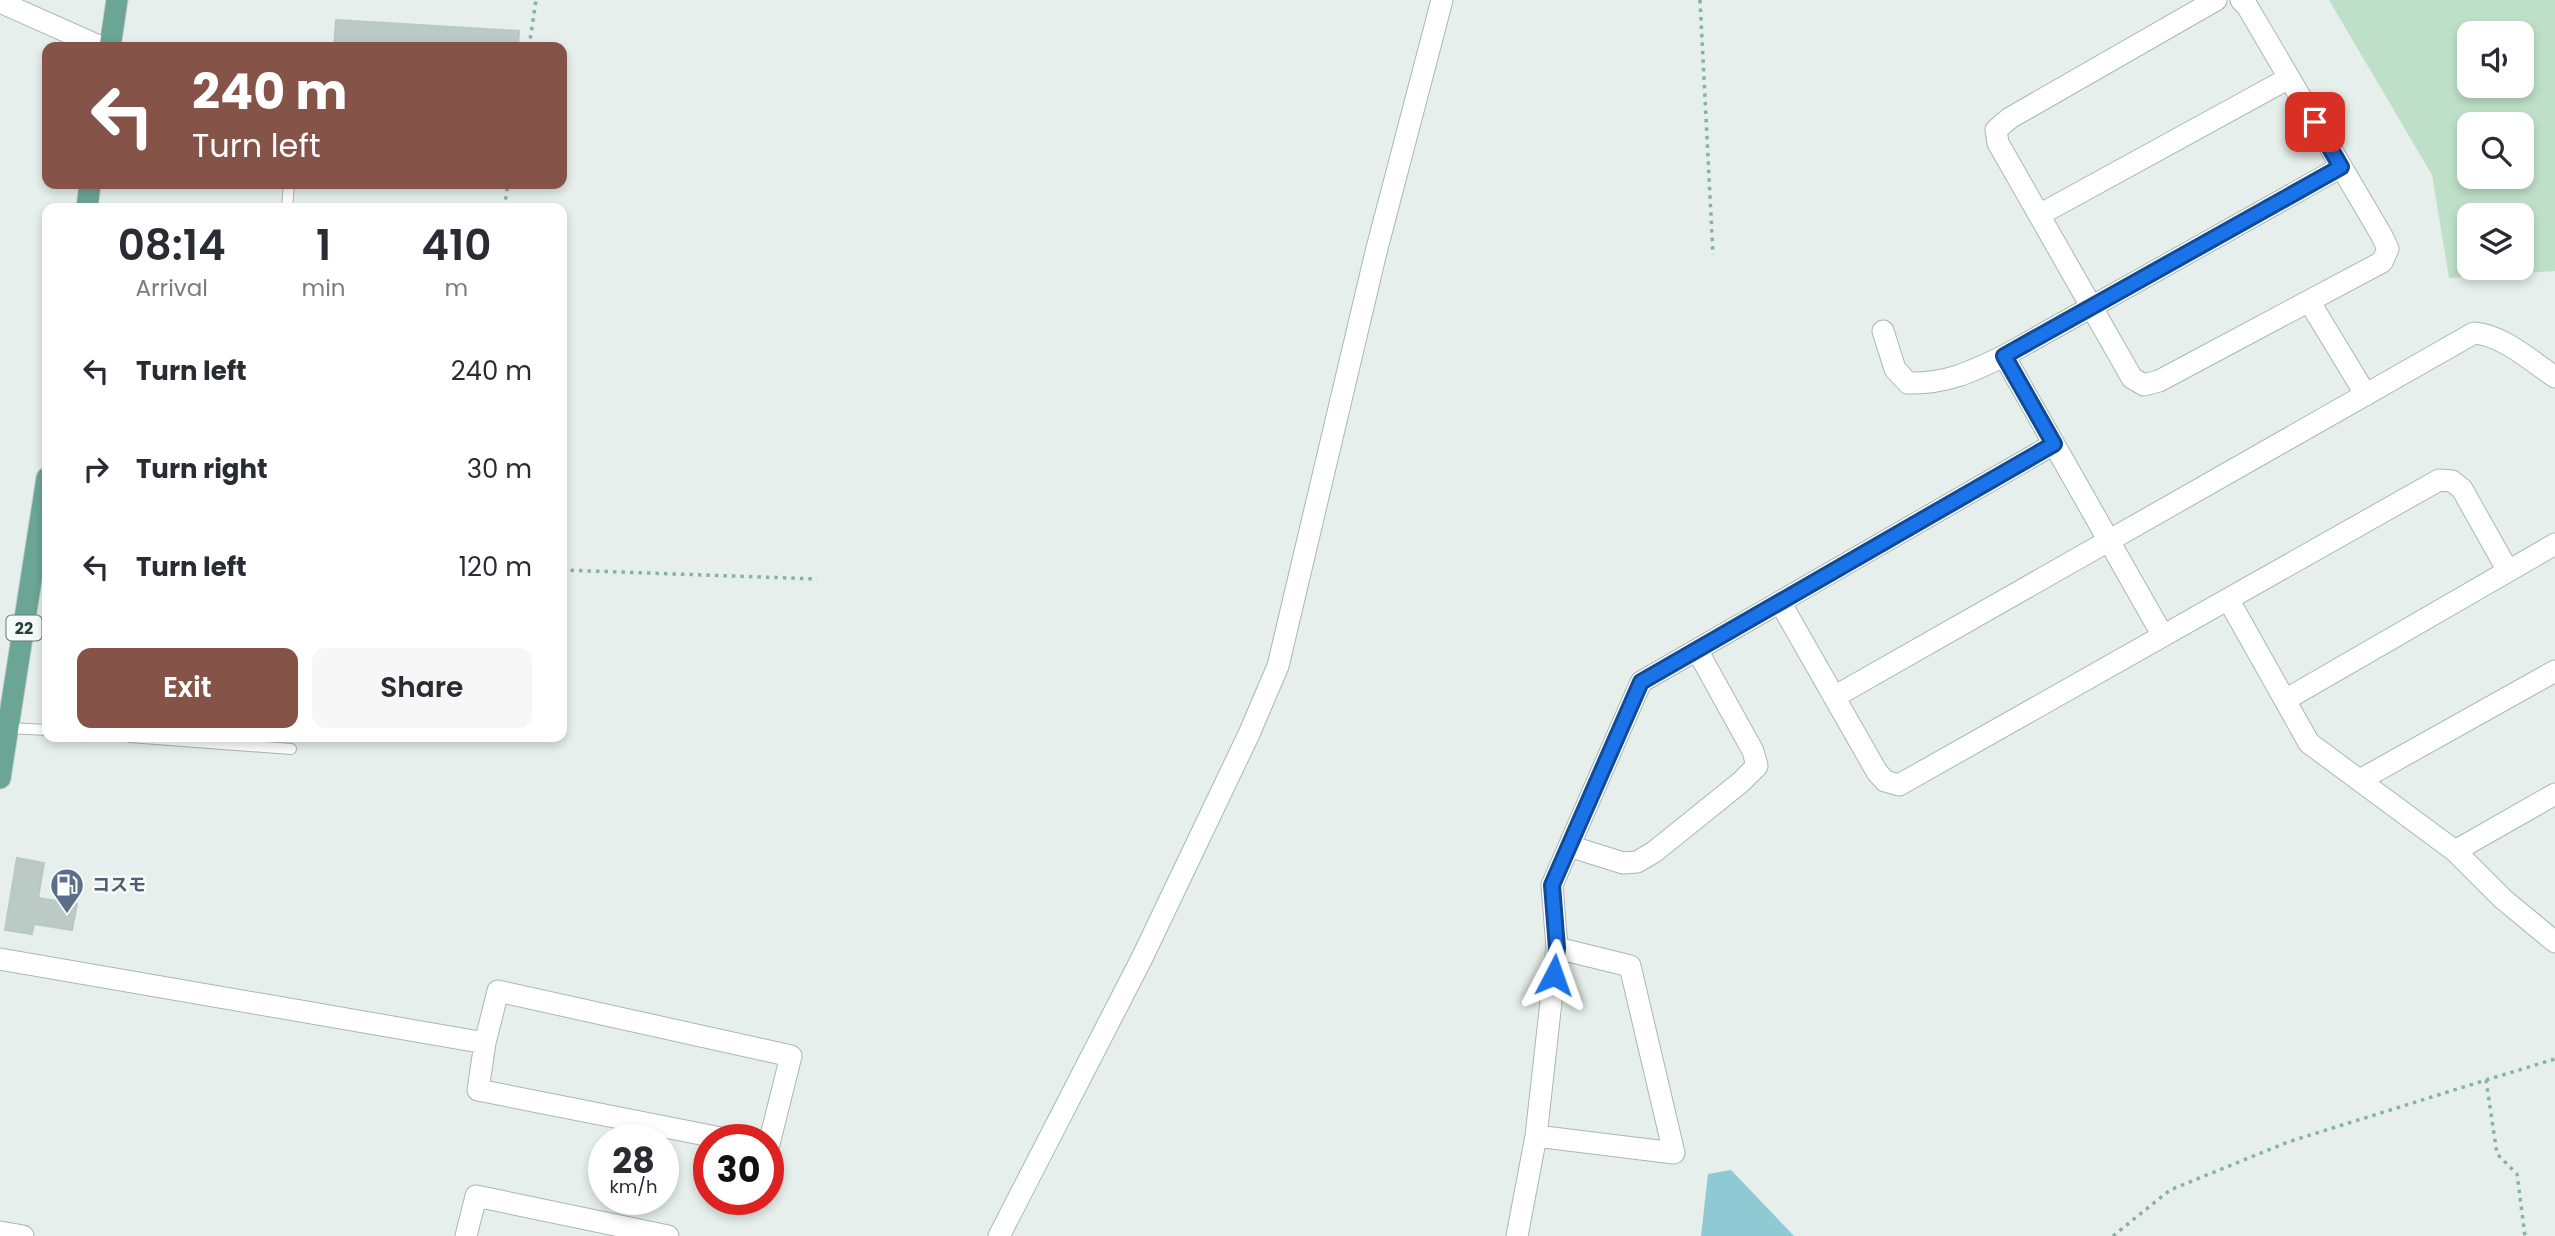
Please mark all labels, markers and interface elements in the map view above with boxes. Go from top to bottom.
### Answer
map controls [2457,21,2534,280]
button: sound [2457,21,2534,98]
text: 240 m [192,58,347,126]
icon: left [77,70,168,161]
pin [2285,92,2345,152]
icon: arrive [2296,103,2334,141]
button: search [2457,112,2534,189]
text: Turn left [192,123,321,168]
button: layers [2457,203,2534,280]
text: 08:14 [118,216,226,275]
text: 1 [316,216,331,275]
text: 410 [421,216,491,275]
text: Arrival [136,272,208,304]
text: min [301,272,346,304]
text: m [444,272,468,304]
icon: left [77,352,115,390]
text: Turn left [136,353,247,389]
text: 240 m [451,353,532,389]
icon: right [77,450,115,488]
text: Turn right [136,451,268,487]
text: 30 m [467,451,532,487]
icon: left [77,548,115,586]
text: Turn left [136,549,247,585]
text: 120 m [459,549,532,585]
road number: 22 [6,615,42,640]
button: Exit [77,648,298,728]
button: Share [312,648,532,728]
fuel station icon: コスモ [48,866,86,915]
place label: コスモ [92,872,146,897]
position arrow [1517,938,1591,1012]
speed limit sign: 30 [693,1124,784,1215]
text: 28 [612,1136,655,1185]
text: km/h [610,1174,657,1199]

